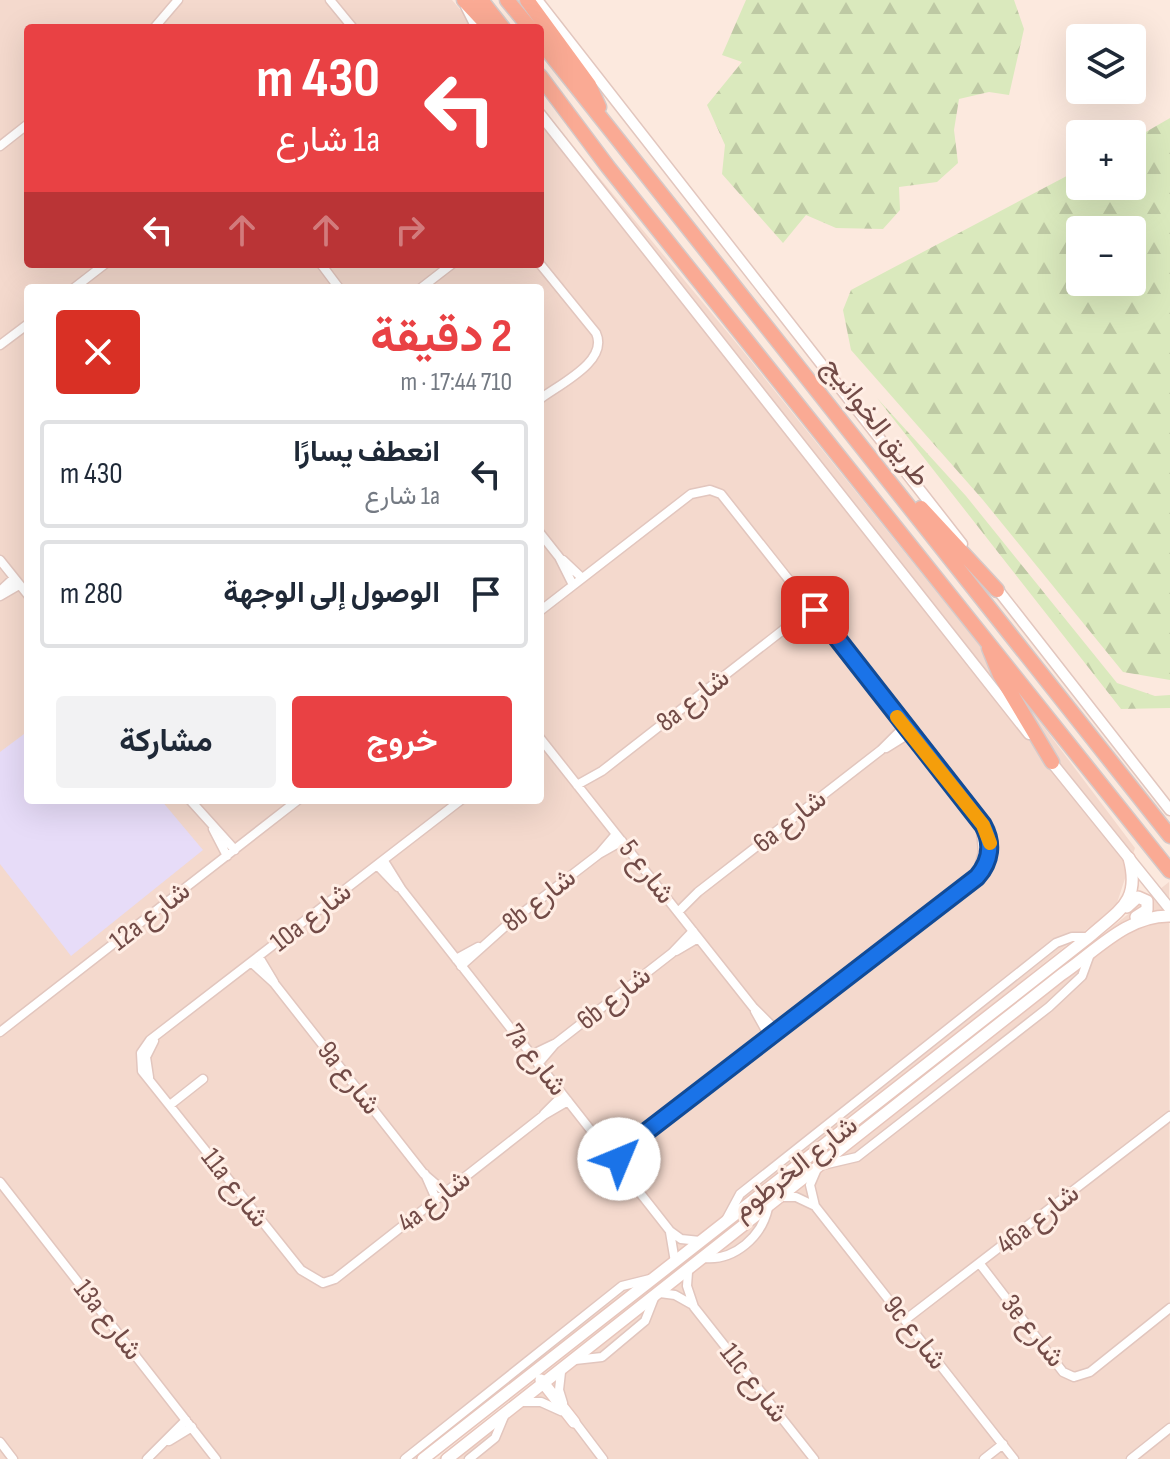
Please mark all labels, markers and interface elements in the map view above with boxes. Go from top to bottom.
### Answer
map controls [1066,24,1146,296]
button: layers [1066,24,1146,104]
text: 430 m [256,46,380,113]
icon: left [408,56,512,160]
text: 1a شارع [275,119,380,162]
button: + [1066,120,1146,200]
icon: left [136,208,180,252]
icon: ahead [220,208,264,252]
icon: ahead [304,208,348,252]
icon: right [388,208,432,252]
button: − [1066,216,1146,296]
text: 2 دقيقة [370,308,512,365]
button: close [56,310,140,394]
street label: طريق الخوانيج [814,351,937,495]
text: 710 m · 17:44 [401,367,512,398]
text: انعطف يسارًا [293,434,440,470]
icon: left [464,452,508,496]
text: 430 m [60,456,123,492]
text: 1a شارع [364,481,440,512]
icon: arrive [464,572,508,616]
text: الوصول إلى الوجهة [223,575,440,611]
text: 280 m [60,576,123,612]
pin [781,576,849,644]
icon: arrive [793,588,837,632]
street label: 8a شارع [650,661,737,740]
button: مشاركة [56,696,276,788]
button: خروج [292,696,512,788]
street label: 6a شارع [747,782,834,861]
street label: شارع 5 [611,833,682,911]
street label: 8b شارع [495,861,583,940]
street label: 12a شارع [103,874,198,958]
street label: 10a شارع [264,875,359,960]
street label: 6b شارع [570,959,658,1038]
street label: 7a شارع [497,1017,574,1103]
street label: 9a شارع [309,1035,388,1122]
street label: شارع الخرطوم [726,1109,865,1228]
position arrow [577,1117,661,1201]
street label: 11a شارع [193,1142,276,1235]
street label: 4a شارع [391,1162,478,1240]
street label: 46a شارع [990,1177,1086,1262]
street label: 13a شارع [66,1273,150,1367]
street label: 3e شارع [993,1288,1072,1375]
street label: 9c شارع [875,1290,954,1377]
street label: 11c شارع [712,1337,795,1430]

